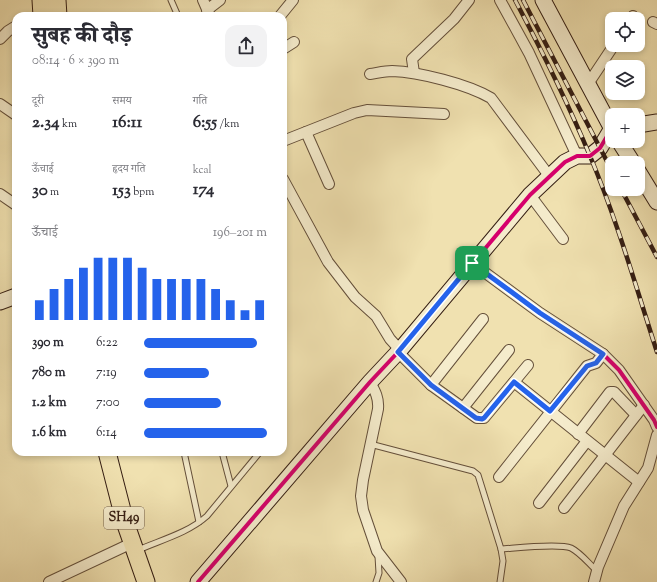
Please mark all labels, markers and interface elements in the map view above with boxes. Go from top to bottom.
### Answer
map controls [605,12,645,196]
button: locate [605,12,645,52]
text: सुबह की दौड़ [32,21,132,53]
button: share [225,25,267,67]
text: 08:14 · 6 × 390 m [32,52,119,70]
button: layers [605,60,645,100]
text: दूरी [32,93,44,109]
text: समय [112,93,132,109]
text: गति [193,93,207,109]
button: + [605,108,645,148]
text: 2.34 [32,111,60,135]
text: 16:11 [112,111,142,135]
text: 6:55 [193,111,217,135]
text: km [60,116,77,132]
text: /km [217,116,239,132]
button: − [605,156,645,196]
text: ऊँचाई [32,161,54,177]
text: हृदय गति [112,161,146,177]
text: kcal [193,162,212,178]
text: 174 [193,178,214,202]
text: 30 [32,179,48,203]
text: 153 [112,179,131,203]
text: m [48,184,59,200]
text: bpm [131,184,154,200]
text: ऊँचाई [32,224,58,242]
text: 196–201 m [213,224,267,242]
pin [455,246,489,280]
icon: arrive [461,252,483,274]
text: 390 m [32,334,64,352]
text: 6:22 [96,334,118,352]
text: 780 m [32,364,65,382]
text: 7:19 [96,364,117,382]
text: 1.2 km [32,394,66,412]
text: 7:00 [96,394,120,412]
text: 1.6 km [32,424,67,442]
text: 6:14 [96,424,117,442]
road number: SH49 [104,507,144,529]

